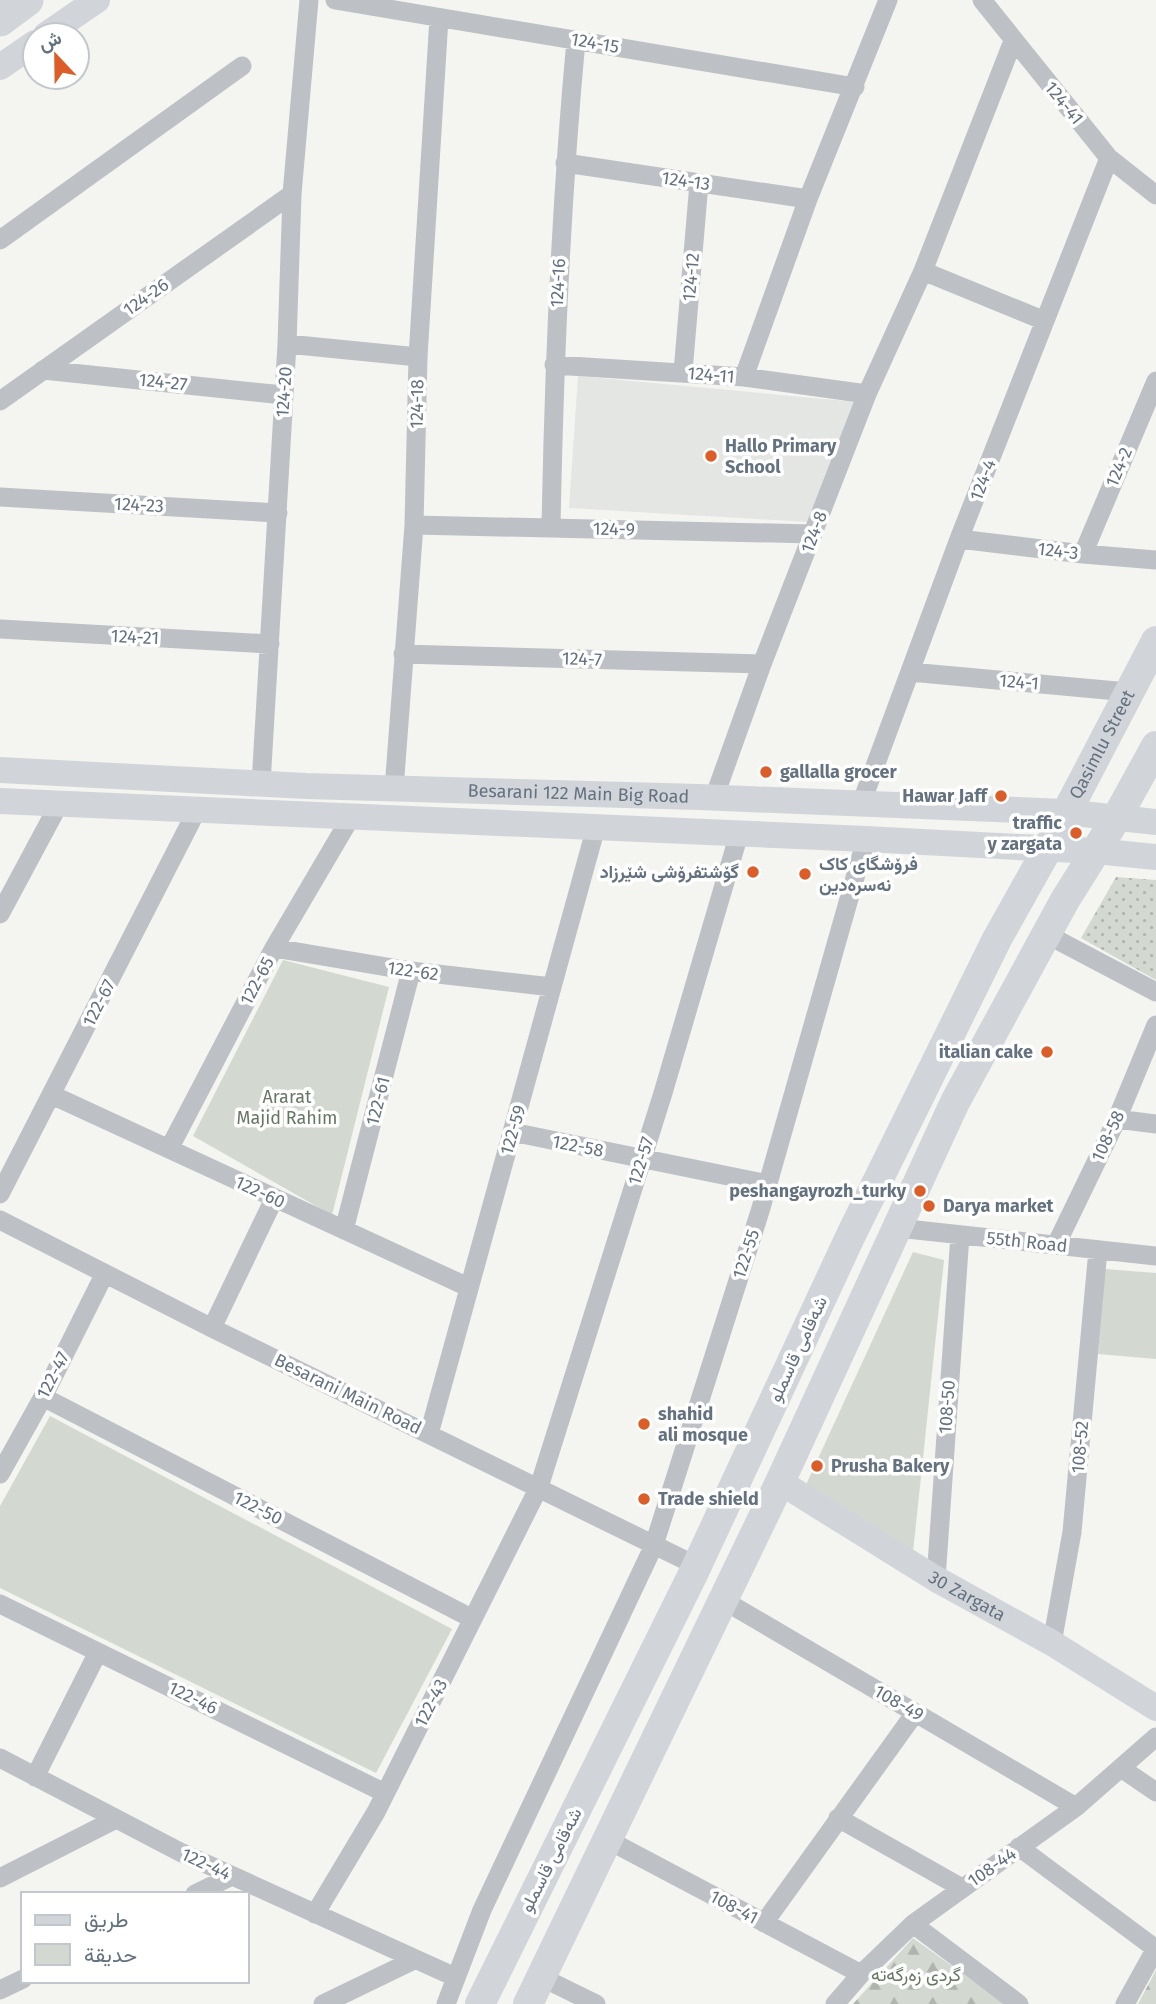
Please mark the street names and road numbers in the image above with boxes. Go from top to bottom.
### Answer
street label: 124-15 [569,28,621,58]
street label: 124-41 [1040,77,1088,129]
street label: 124-13 [660,167,712,195]
street label: 124-12 [678,252,704,302]
street label: 124-16 [546,258,570,308]
street label: 124-26 [119,274,173,320]
street label: 124-11 [687,362,735,388]
street label: 124-20 [271,366,297,418]
street label: 124-27 [138,369,188,395]
street label: 124-18 [406,379,428,429]
street label: 124-2 [1101,444,1137,490]
street label: 124-4 [965,456,1001,504]
street label: 124-23 [114,493,164,517]
street label: 124-8 [796,508,832,556]
street label: 124-9 [593,518,635,540]
street label: 124-3 [1036,538,1080,564]
street label: 124-21 [110,625,160,649]
street label: 124-7 [562,647,602,671]
street label: 124-1 [998,669,1040,695]
street label: Qasimlu Street [1064,686,1140,803]
street label: Besarani 122 Main Big Road [467,780,690,808]
street label: 122-65 [235,953,279,1009]
street label: 122-62 [386,957,440,985]
street label: 122-67 [78,976,120,1030]
street label: 122-61 [361,1074,395,1128]
street label: 122-59 [495,1103,531,1157]
street label: 108-58 [1087,1107,1129,1165]
street label: 122-58 [551,1130,606,1162]
street label: 122-57 [623,1134,659,1188]
street label: 122-60 [232,1171,288,1213]
street label: 122-55 [728,1227,764,1281]
street label: 55th Road [985,1227,1069,1257]
street label: شەقامی قاسملو [764,1293,832,1405]
street label: 122-47 [32,1348,74,1402]
street label: Besarani Main Road [271,1349,425,1439]
street label: 108-50 [934,1379,960,1435]
street label: 108-52 [1067,1420,1093,1474]
street label: 122-50 [230,1486,286,1530]
street label: 30 Zargata [924,1566,1009,1626]
street label: 122-43 [410,1675,452,1731]
street label: 122-46 [165,1677,221,1719]
street label: 108-49 [870,1680,928,1726]
street label: شەقامی قاسملو [515,1804,587,1916]
street label: 108-44 [964,1842,1021,1891]
street label: 122-44 [178,1843,235,1885]
street label: 108-41 [706,1885,762,1929]

